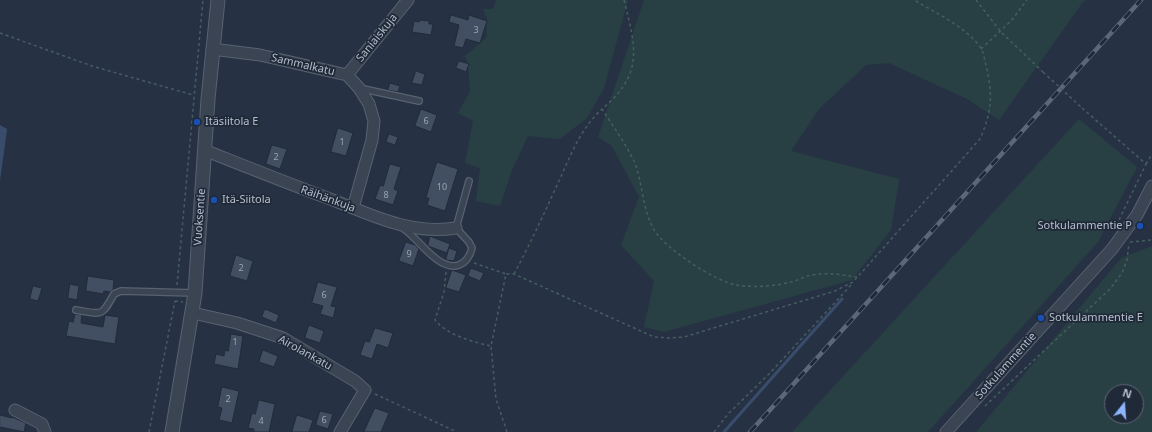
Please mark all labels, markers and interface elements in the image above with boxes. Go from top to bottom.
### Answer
street label: Saniaiskuja [354,11,400,65]
house number: 3 [473,25,479,35]
street label: Sammalkatu [270,51,336,79]
place label: Itäsiitola E [205,115,258,129]
house number: 6 [423,116,429,126]
marker: Itäsiitola E [192,117,202,127]
house number: 1 [339,137,345,147]
house number: 2 [273,152,279,162]
house number: 10 [437,182,447,192]
street label: Räihänkuja [299,183,357,215]
street label: Vuoksentie [191,188,209,246]
house number: 8 [383,190,389,200]
place label: Itä-Siitola [222,193,271,207]
marker: Itä-Siitola [209,195,219,205]
place label: Sotkulammentie P [1038,219,1132,233]
marker: Sotkulammentie P [1135,221,1145,231]
house number: 9 [406,249,412,259]
house number: 2 [238,263,244,273]
house number: 6 [321,290,327,300]
place label: Sotkulammentie E [1049,311,1143,325]
marker: Sotkulammentie E [1036,313,1046,323]
street label: Sotkulammentie [973,330,1039,402]
street label: Airolankatu [276,333,334,373]
house number: 1 [232,337,238,347]
north arrow [1104,384,1144,424]
text: N [1121,385,1134,401]
house number: 2 [225,394,231,404]
house number: 6 [321,415,327,425]
house number: 4 [258,416,264,426]

